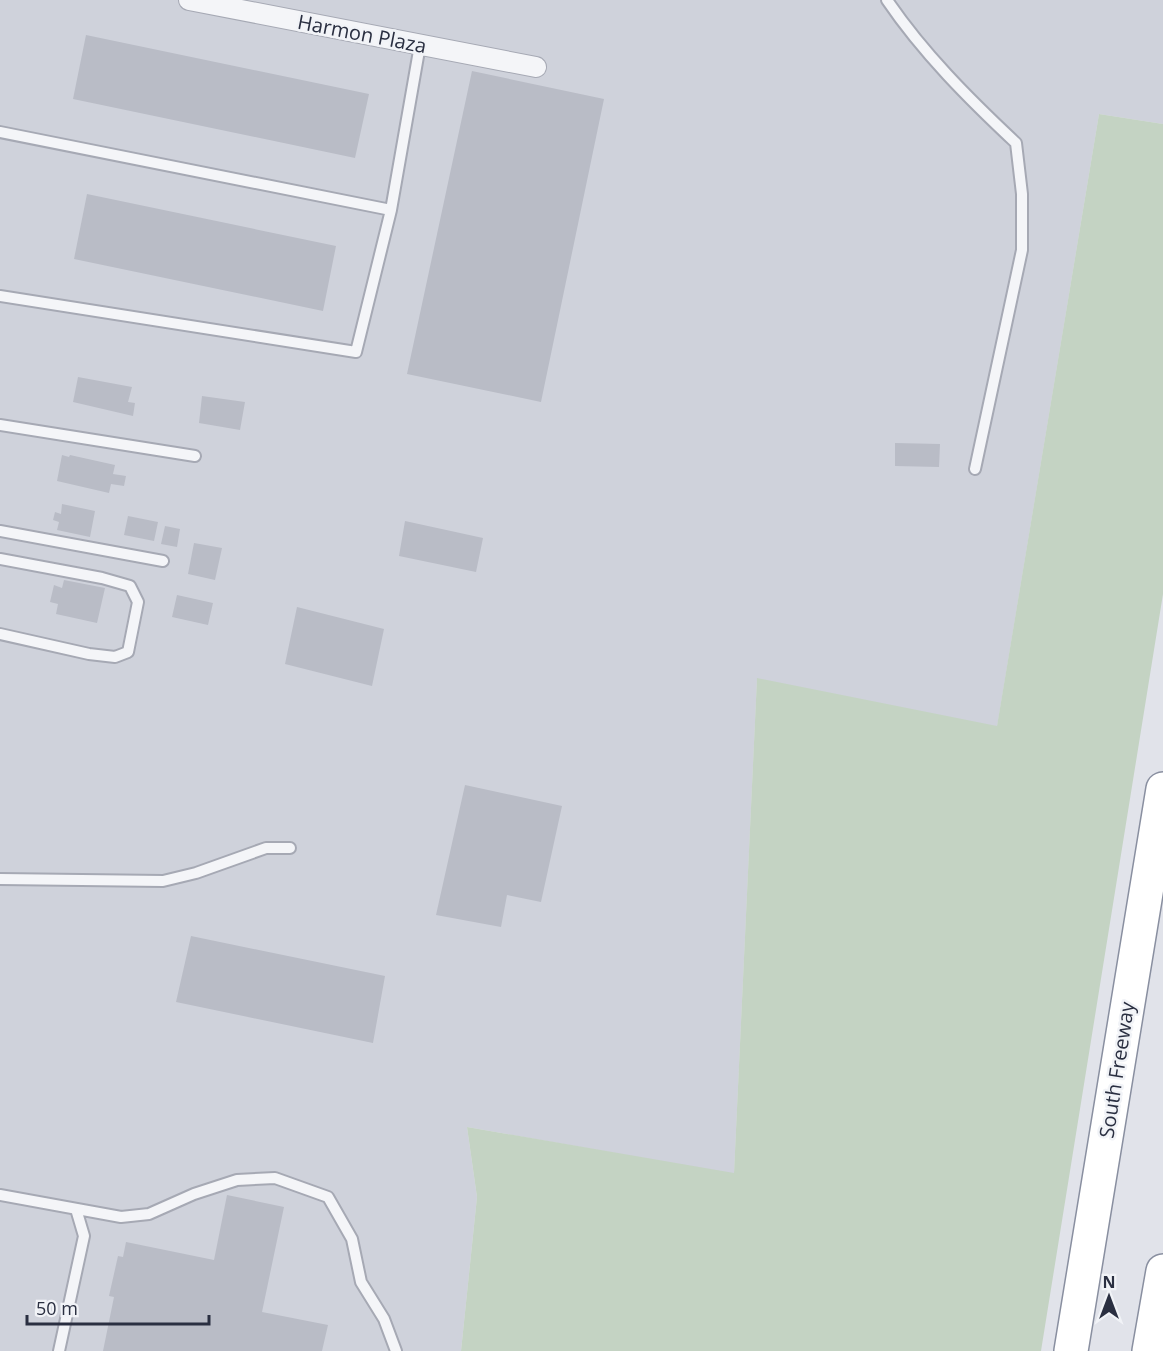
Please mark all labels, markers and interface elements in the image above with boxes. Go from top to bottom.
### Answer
street label: Harmon Plaza [295,8,429,59]
street label: South Freeway [1092,999,1141,1140]
north arrow [1079,1267,1139,1327]
text: N [1102,1271,1116,1293]
scale bar [27,1288,208,1326]
text: 50 m [36,1296,78,1320]

